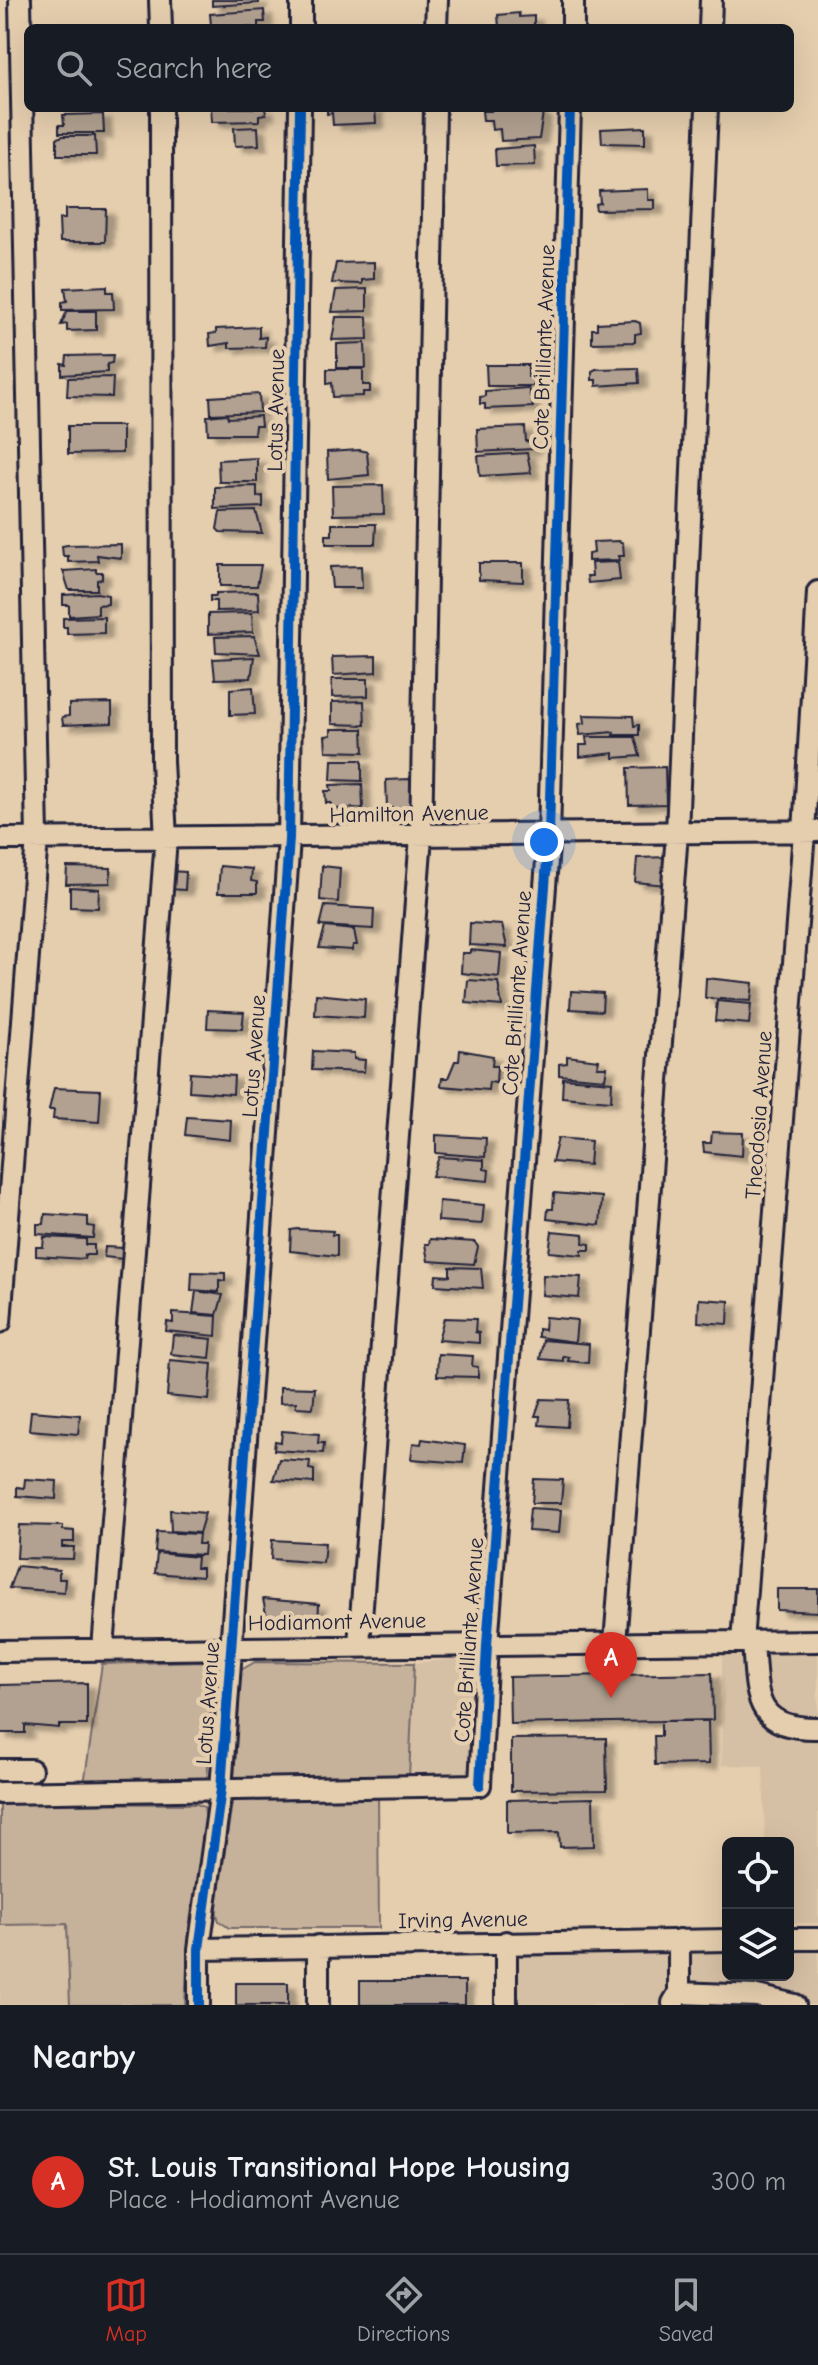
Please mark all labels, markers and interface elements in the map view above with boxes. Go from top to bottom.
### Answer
search box [24,24,794,112]
icon: search [52,46,96,90]
text: Search here [116,51,272,86]
street label: Cote Brilliante Avenue [527,244,561,450]
street label: Lotus Avenue [262,348,290,472]
street label: Hamilton Avenue [329,800,489,828]
your location [524,822,564,862]
street label: Cote Brilliante Avenue [497,890,537,1096]
street label: Lotus Avenue [237,994,271,1118]
street label: Theodosia Avenue [740,1030,778,1200]
street label: Cote Brilliante Avenue [449,1537,489,1743]
street label: Hodiamont Avenue [248,1607,426,1637]
pin: A [585,1632,637,1698]
street label: Lotus Avenue [191,1641,225,1765]
map controls [722,1837,794,1981]
button: locate [722,1837,794,1909]
street label: Irving Avenue [398,1906,528,1934]
button: layers [722,1909,794,1981]
text: Nearby [32,2037,135,2077]
text: St. Louis Transitional Hope Housing [108,2150,571,2185]
text: A [51,2167,65,2197]
text: 300 m [711,2167,786,2197]
text: Place · Hodiamont Avenue [108,2185,400,2215]
tab: Map [104,2273,148,2347]
tab: Directions [357,2273,450,2347]
tab: Saved [659,2273,714,2347]

